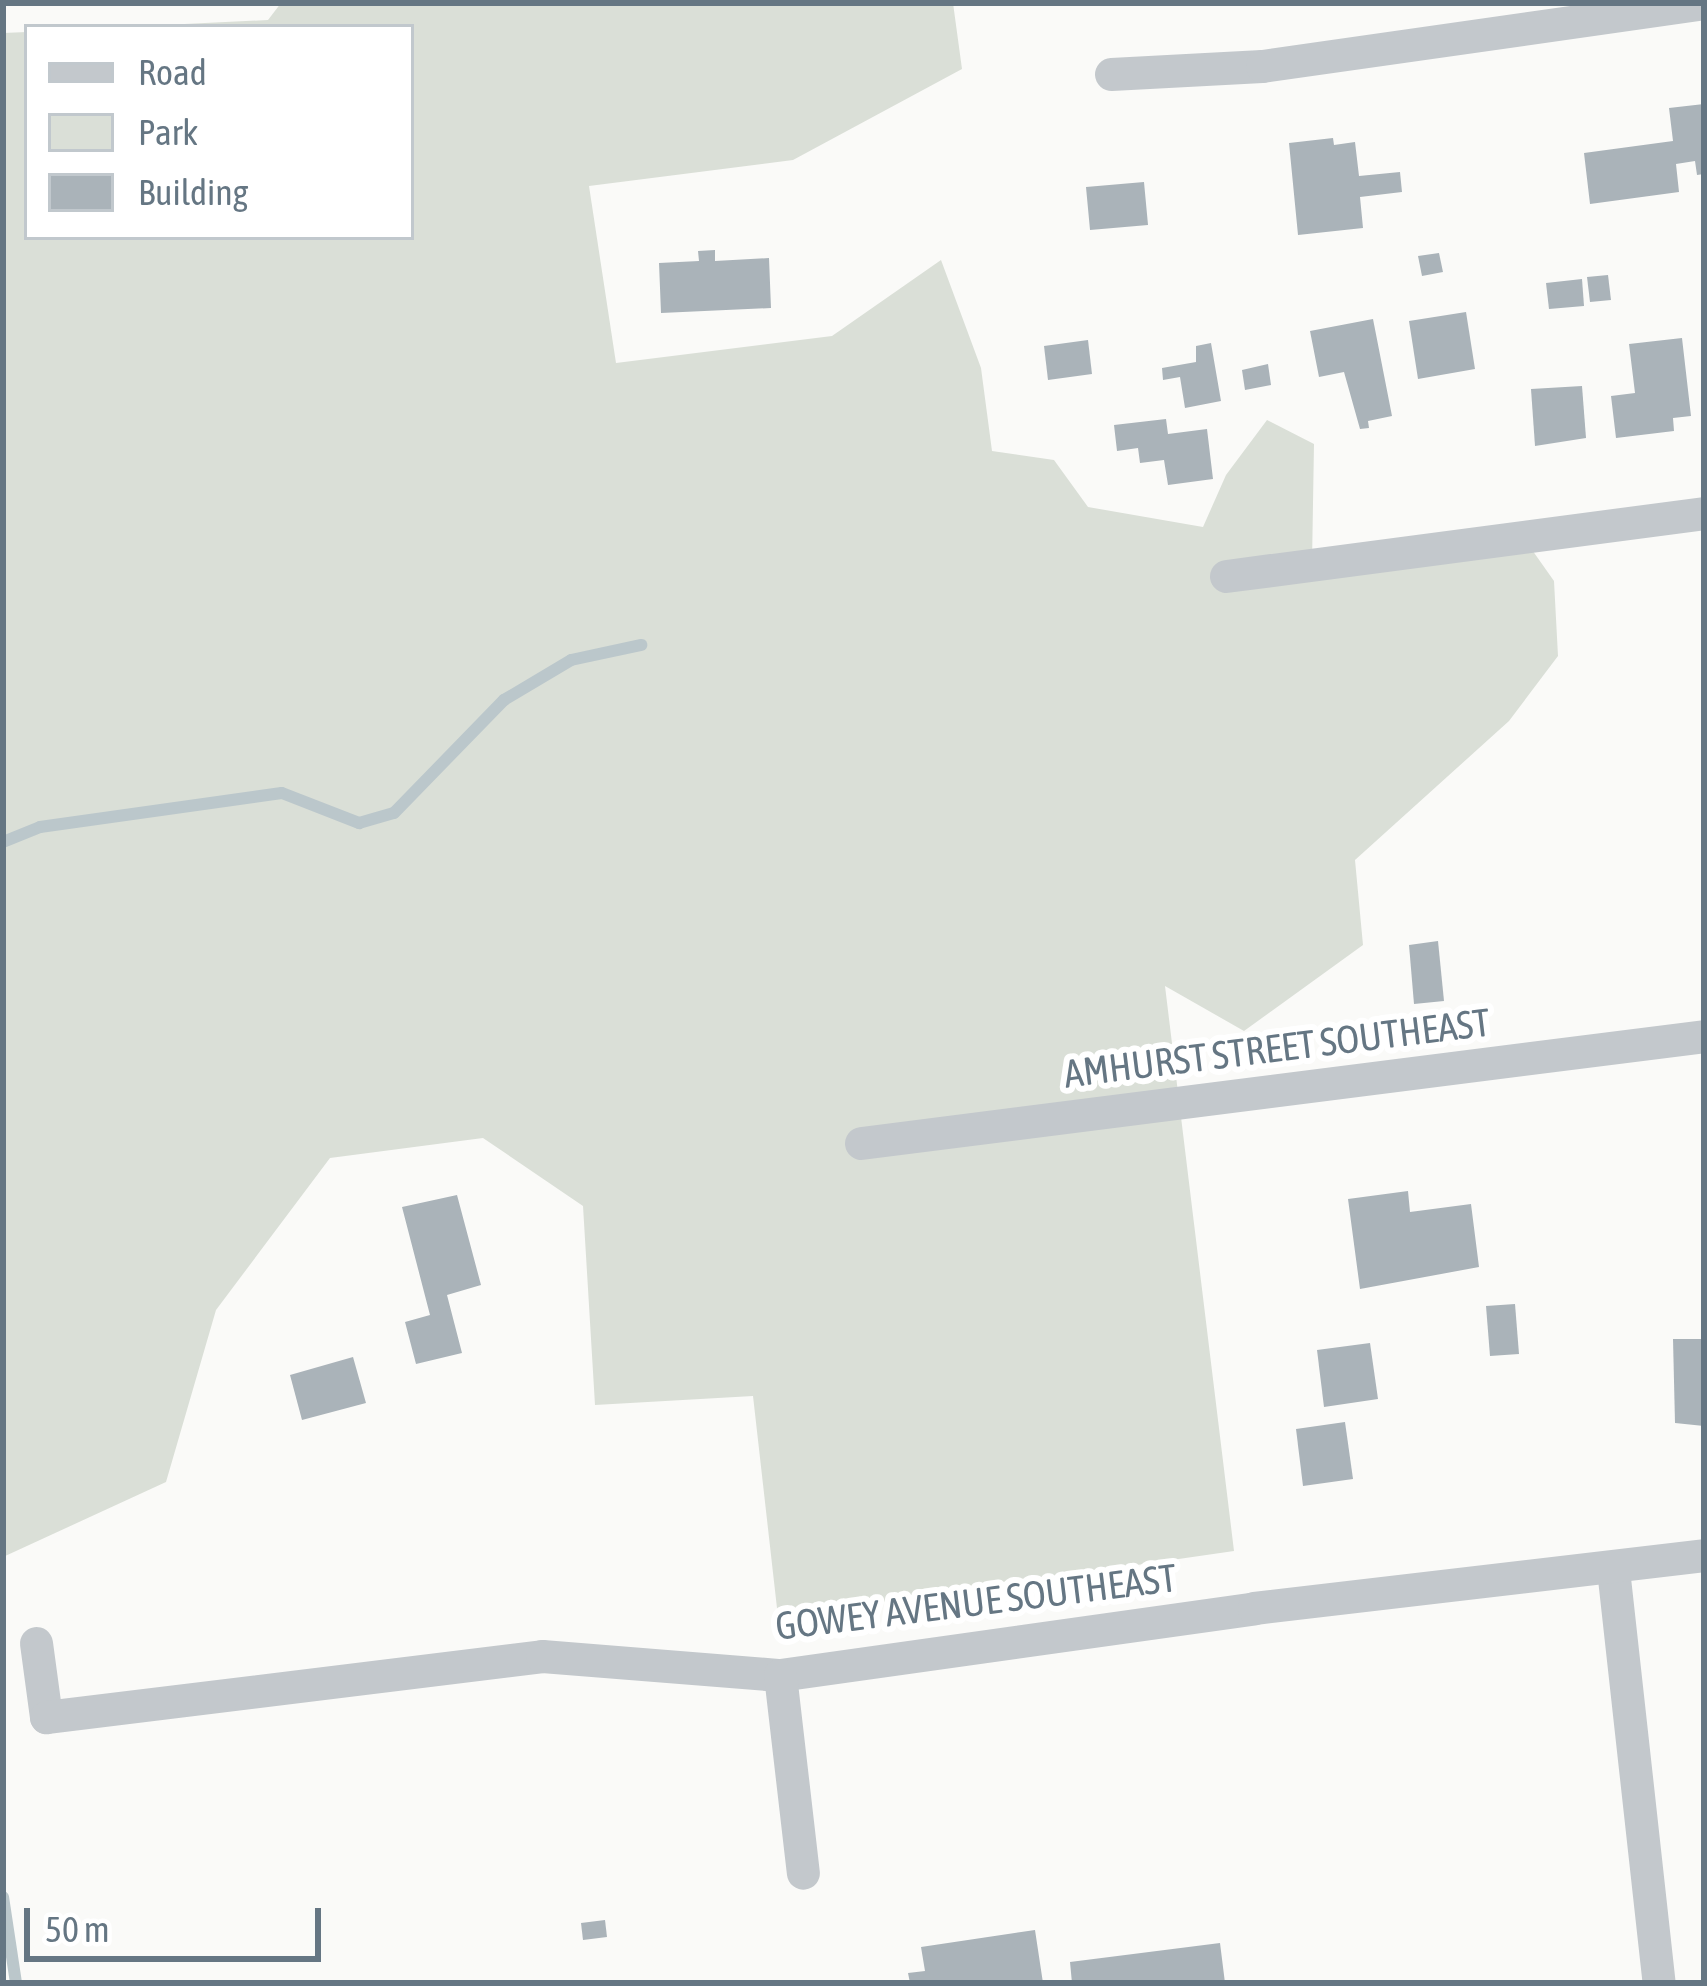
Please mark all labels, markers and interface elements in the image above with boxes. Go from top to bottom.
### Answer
legend [24,24,414,240]
text: Road [138,51,207,93]
text: Park [138,111,198,153]
text: Building [138,171,248,213]
street label: AMHURST STREET SOUTHEAST [1061,999,1493,1097]
street label: GOWEY AVENUE SOUTHEAST [773,1554,1179,1650]
scale bar [30,1884,327,1958]
text: 50 m [45,1908,110,1950]

